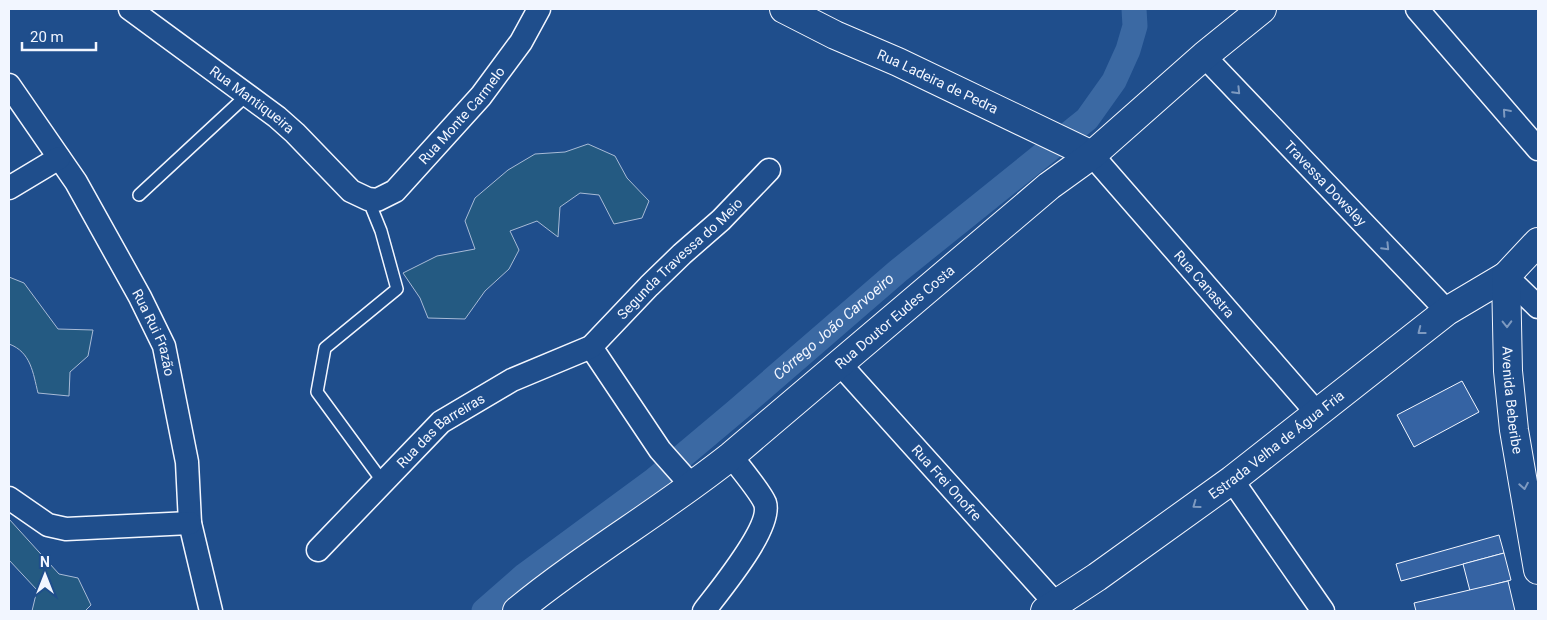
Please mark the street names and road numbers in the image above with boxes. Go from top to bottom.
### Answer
street label: Rua Ladeira de Pedra [875,46,1001,117]
street label: Rua Mantiqueira [207,62,298,137]
street label: Rua Monte Carmelo [415,63,508,167]
street label: Travessa Dowsley [1281,137,1370,230]
street label: Segunda Travessa do Meio [614,195,746,322]
street label: Rua Canastra [1171,247,1238,321]
street label: Rua Doutor Eudes Costa [832,262,957,372]
street label: Rua Rui Frazão [129,286,178,377]
street label: Avenida Beberibe [1499,346,1526,455]
street label: Estrada Velha de Água Fria [1205,387,1347,502]
street label: Rua das Barreiras [393,390,488,471]
street label: Rua Frei Onofre [909,442,985,524]

